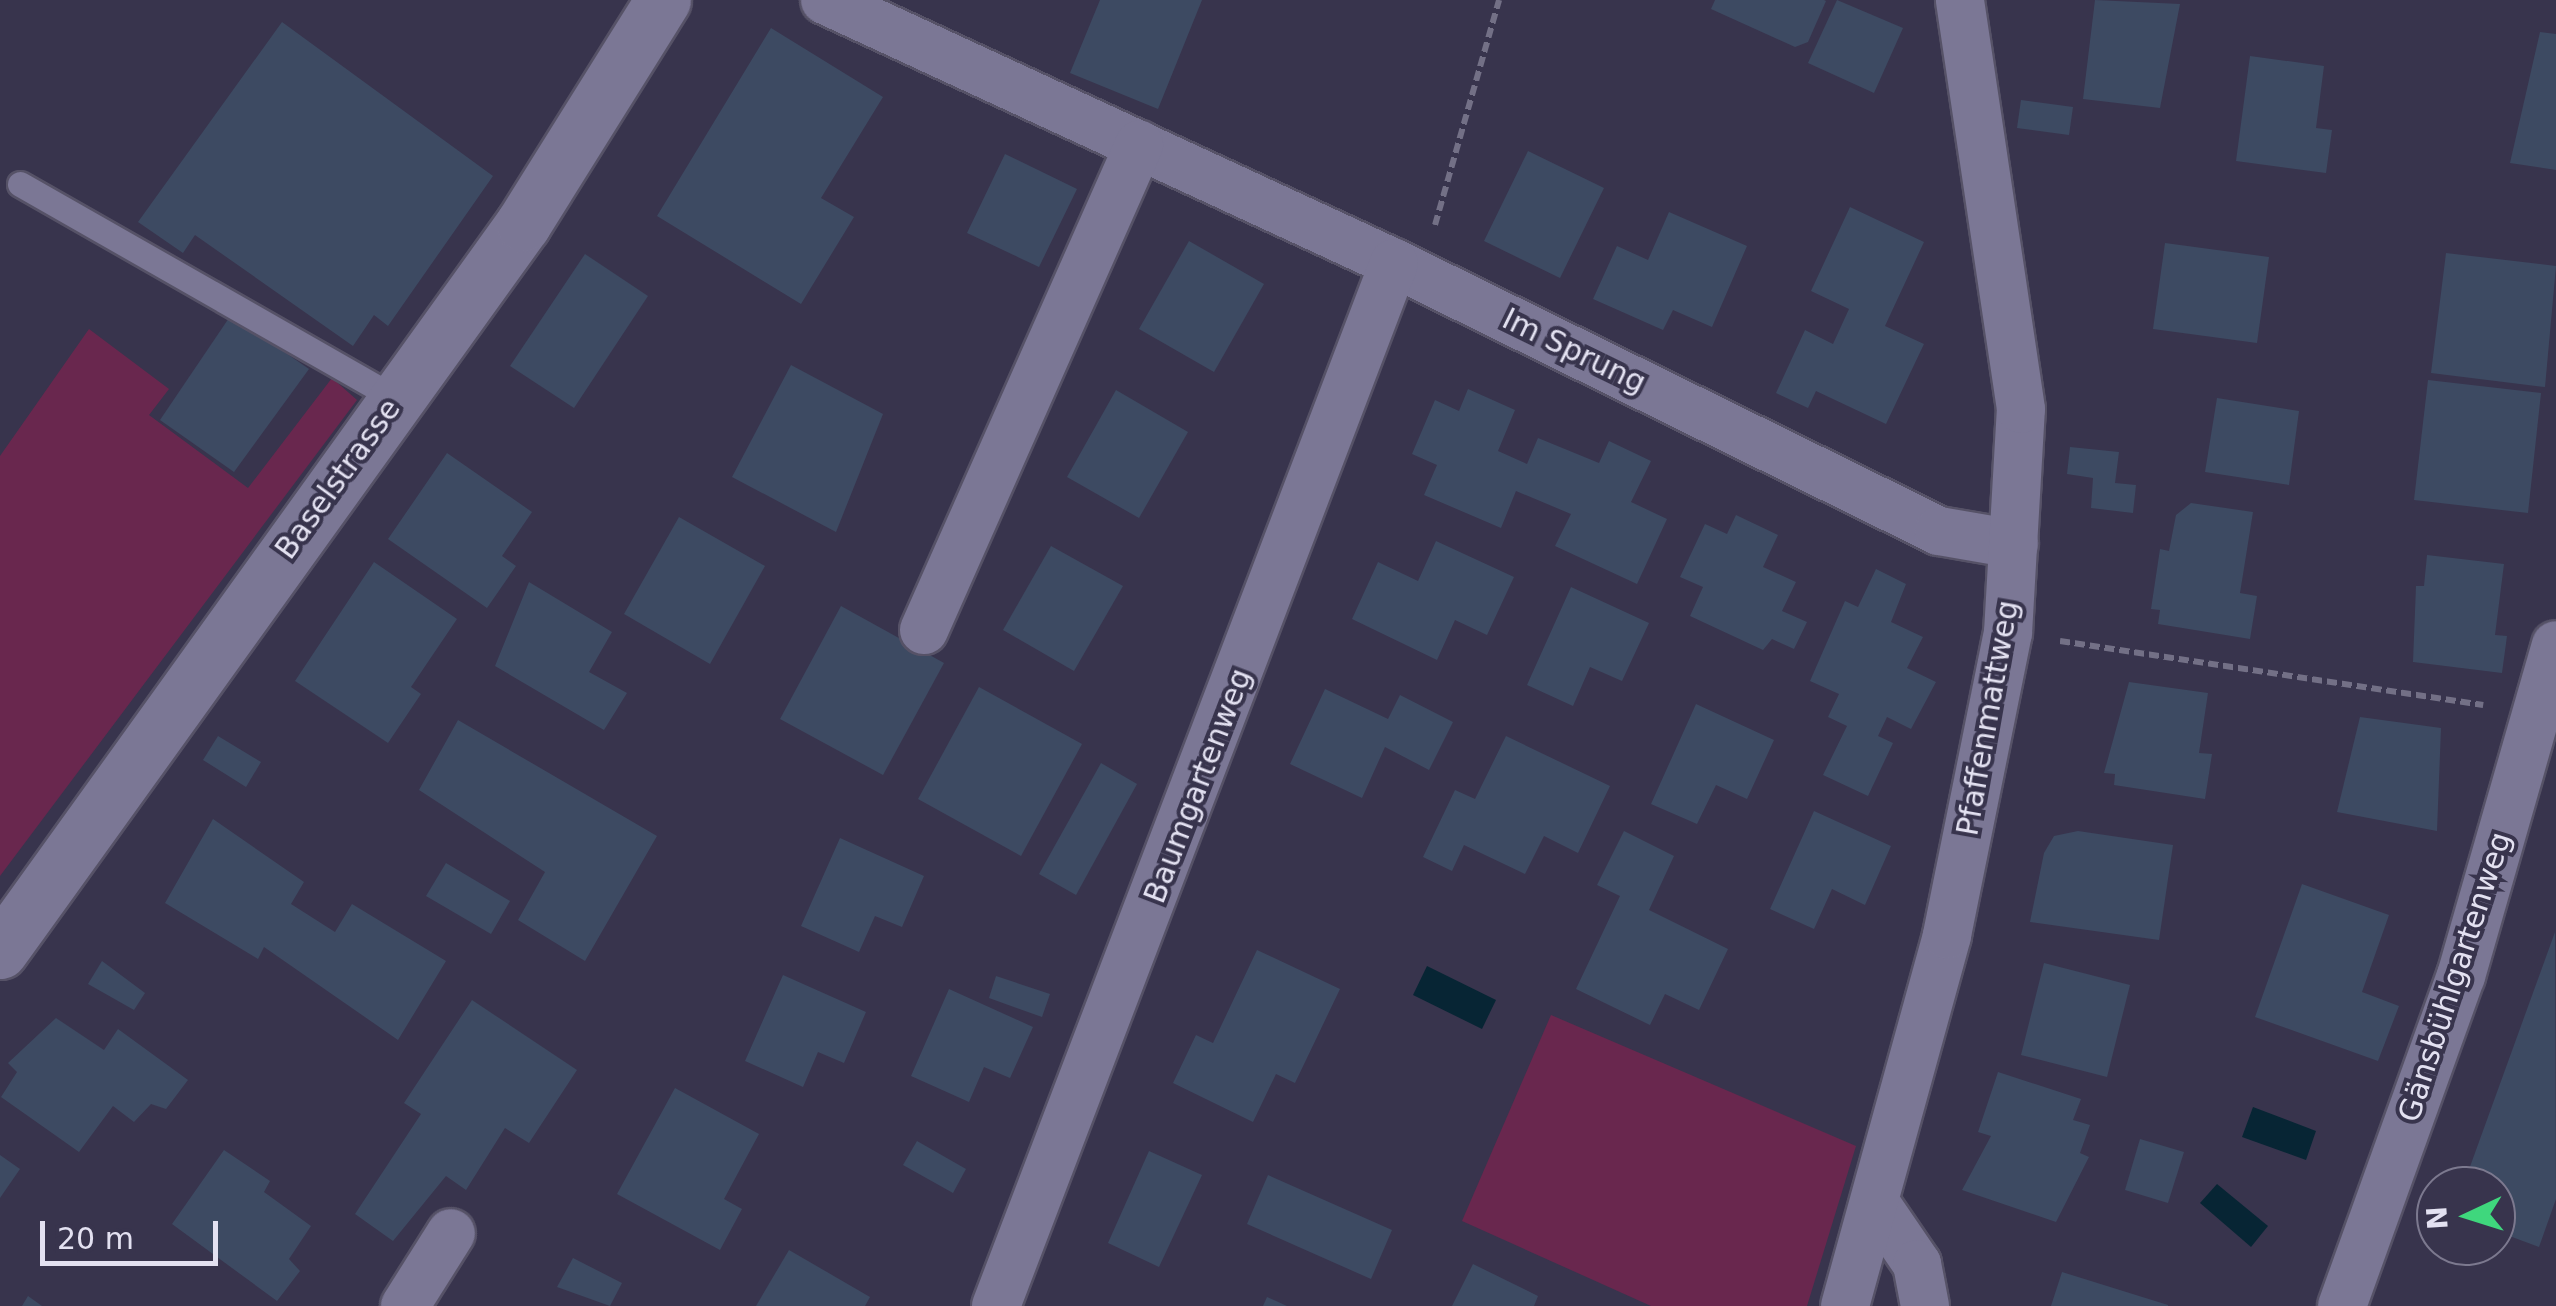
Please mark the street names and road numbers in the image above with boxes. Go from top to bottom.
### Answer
street label: Im Sprung [1496,301,1652,401]
street label: Baselstrasse [268,392,408,566]
street label: Pfaffenmattweg [1950,598,2026,838]
street label: Baumgartenweg [1137,664,1259,908]
street label: Gänsbühlgartenweg [2391,827,2519,1127]

